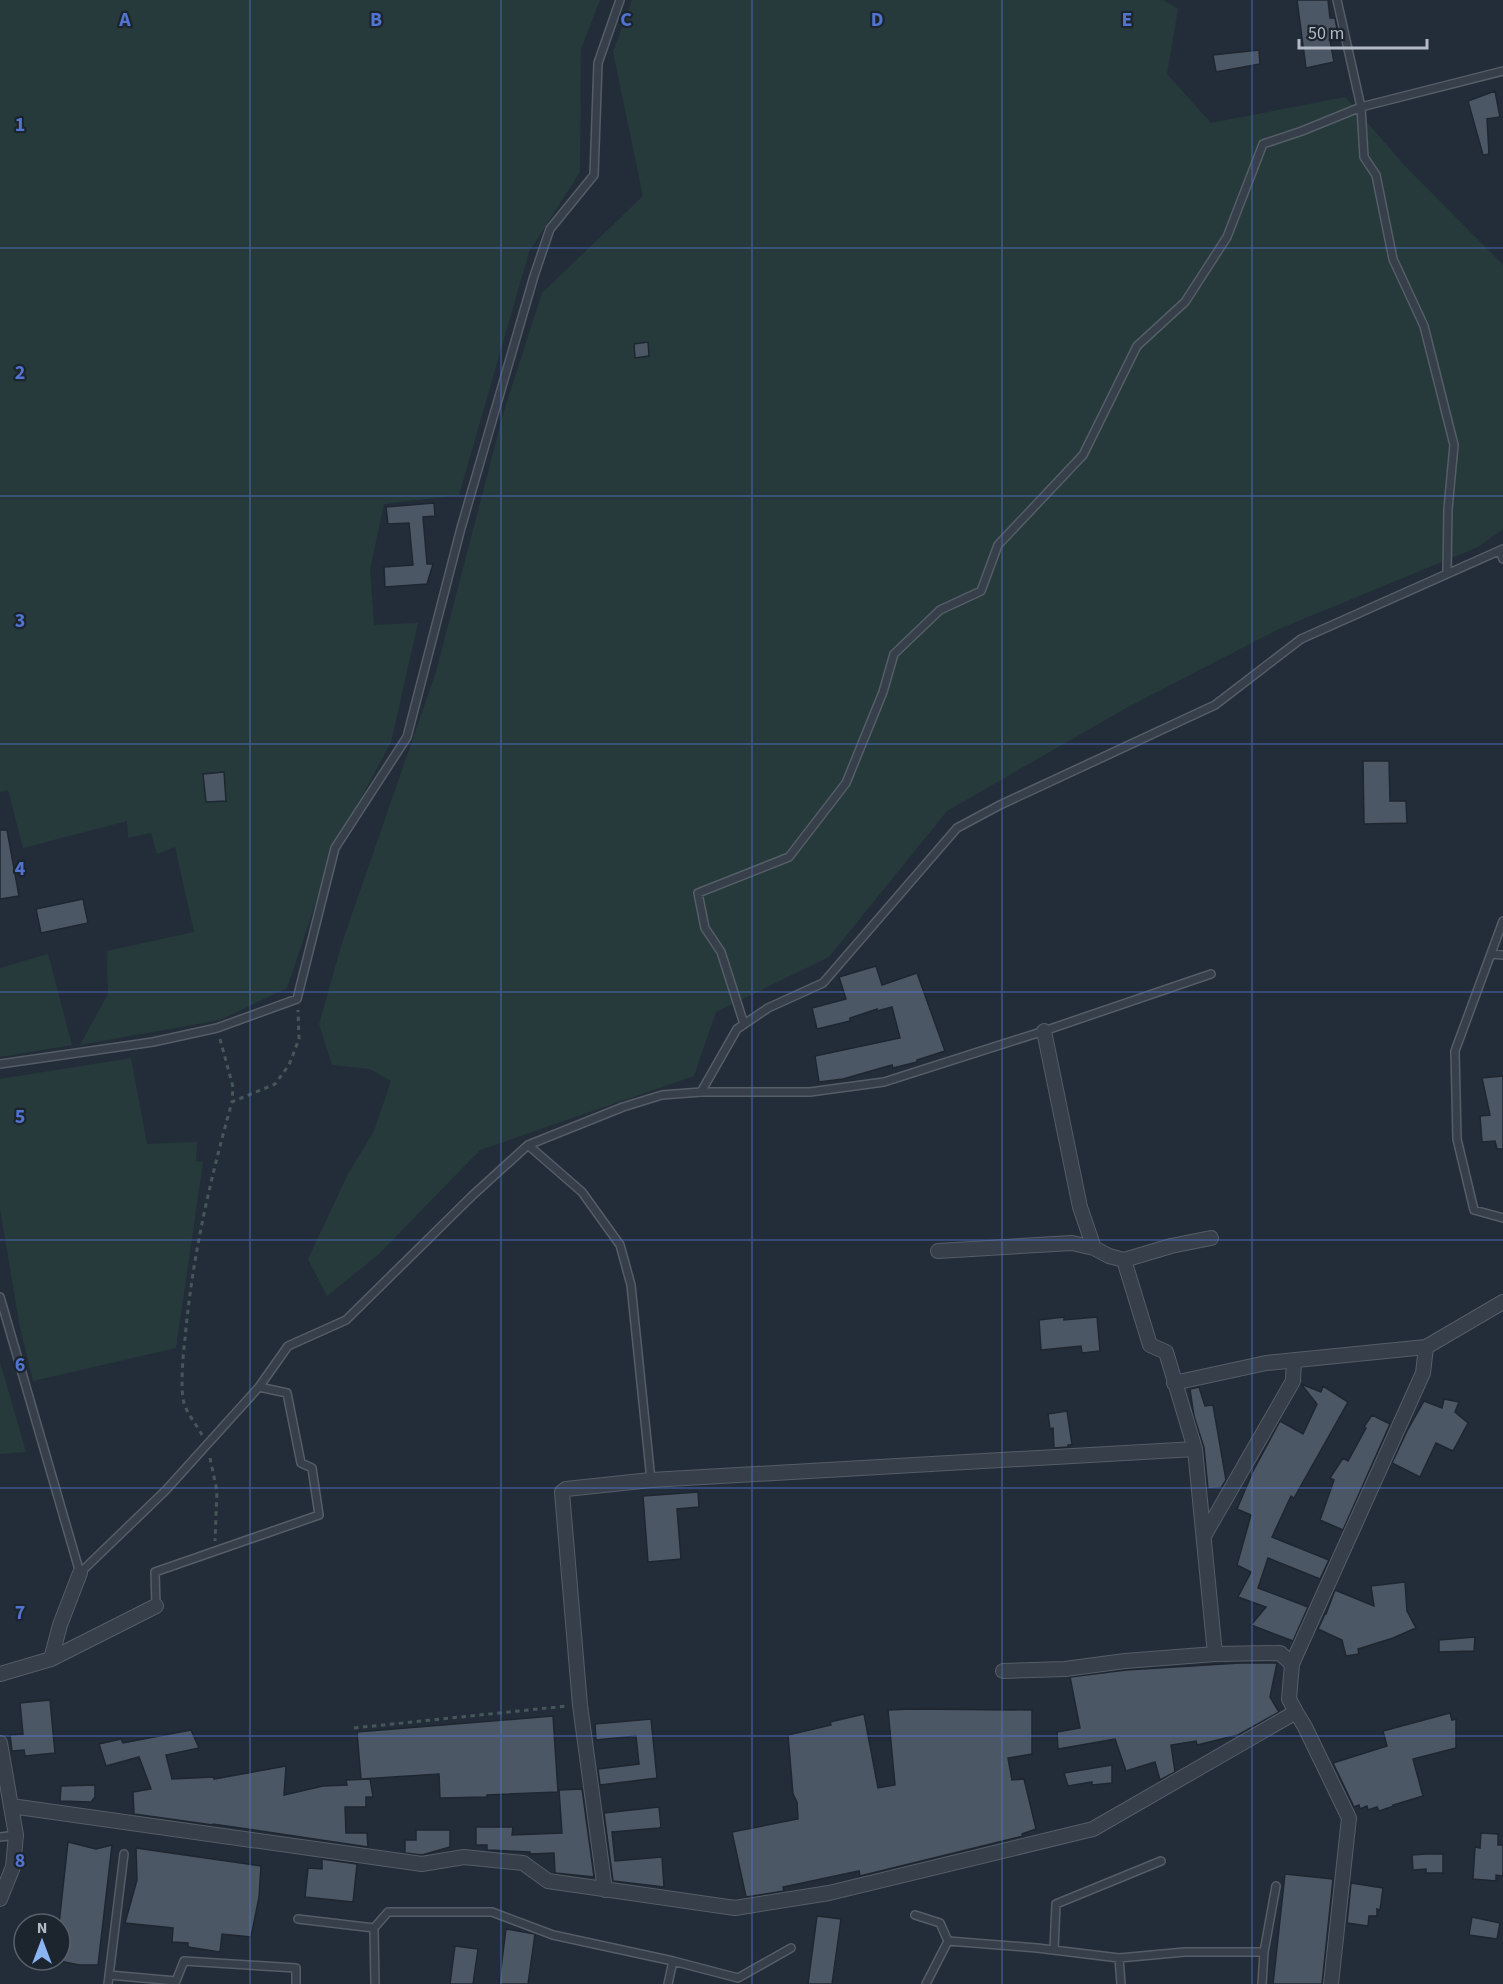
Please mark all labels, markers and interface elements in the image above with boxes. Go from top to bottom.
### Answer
text: A [118,6,131,34]
text: B [370,6,382,34]
text: C [620,6,632,34]
text: D [871,6,883,34]
text: E [1122,6,1132,34]
scale bar [1299,12,1426,50]
text: 50 m [1308,21,1344,46]
text: 1 [15,111,25,139]
text: 2 [15,359,25,387]
text: 3 [15,607,25,635]
text: 4 [15,855,26,883]
text: 5 [15,1103,25,1131]
text: 6 [15,1351,25,1379]
text: 7 [15,1599,25,1627]
text: 8 [15,1847,25,1875]
north arrow [12,1912,72,1972]
text: N [37,1917,47,1939]

